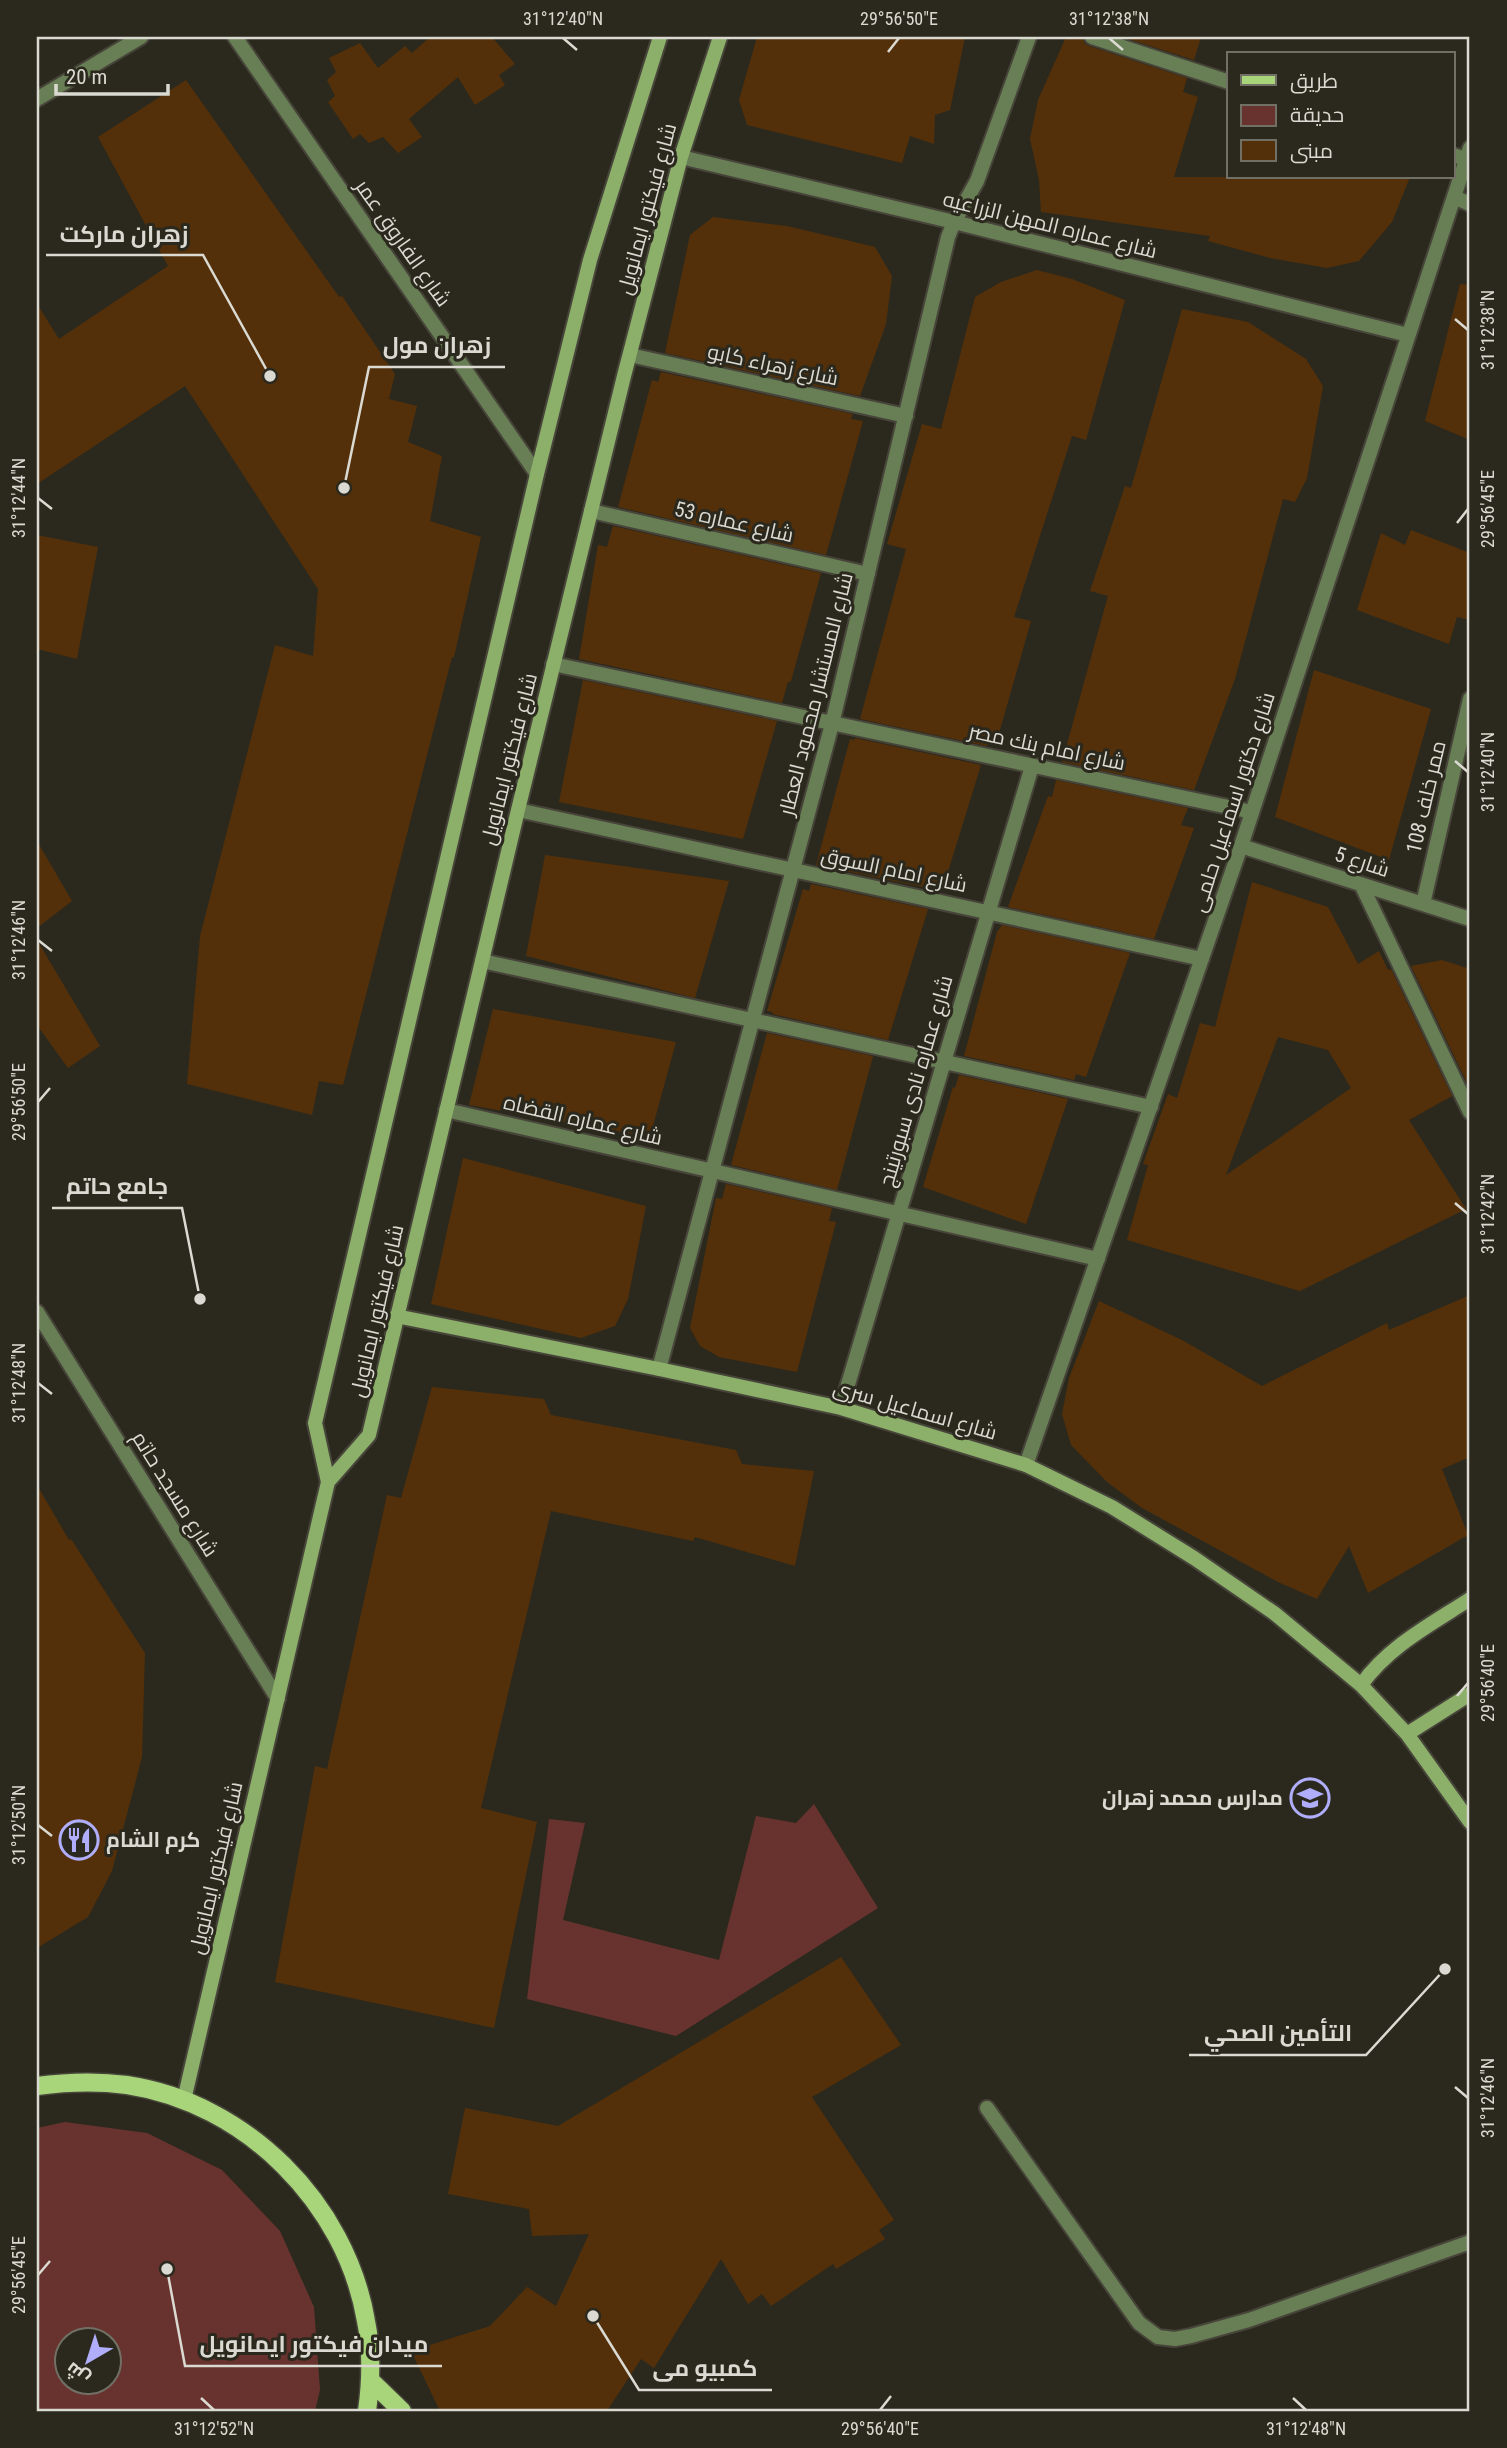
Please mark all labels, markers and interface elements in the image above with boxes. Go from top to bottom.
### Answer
text: 31°12'40"N [523,8,603,29]
text: 29°56'50"E [860,8,938,29]
text: 31°12'38"N [1069,8,1149,29]
scale bar [56,52,168,96]
legend [1227,52,1454,178]
text: 20 m [66,65,107,89]
text: طريق [1290,69,1338,94]
text: حديقة [1290,103,1344,127]
street label: شارع فيكتور ايمانويل [613,121,683,298]
text: مبنى [1290,139,1333,164]
street label: شارع الفاروق عمر [348,174,456,312]
street label: شارع عماره المهن الزراعيه [940,187,1159,265]
callout: زهران ماركت [46,211,203,255]
text: زهران ماركت [60,221,188,248]
text: 31°12'38"N [1477,290,1498,370]
callout: زهران مول [369,323,505,367]
text: زهران مول [383,332,491,359]
street label: شارع زهراء كابو [705,339,841,393]
text: 31°12'44"N [8,458,29,538]
text: 29°56'45"E [1477,470,1498,548]
street label: شارع عماره 53 [672,497,796,549]
street label: شارع المستشار محمود العطار [774,570,860,819]
street label: شارع فيكتور ايمانويل [476,670,544,848]
street label: شارع دكتور اسماعيل حلمى [1186,689,1282,916]
street label: شارع امام بنك مصر [965,718,1128,777]
text: 31°12'40"N [1477,732,1498,812]
street label: ممر خلف 108 [1401,738,1451,856]
street label: شارع 5 [1331,842,1392,884]
street label: شارع امام السوق [818,843,969,899]
text: 31°12'46"N [8,900,29,980]
street label: شارع عماره نادى سبورتينج [874,973,960,1190]
text: 29°56'50"E [8,1063,29,1141]
street label: شارع عماره القضاه [501,1090,665,1152]
callout: جامع حاتم [52,1164,182,1208]
text: جامع حاتم [66,1173,168,1202]
text: 31°12'42"N [1477,1174,1498,1254]
street label: شارع فيكتور ايمانويل [345,1222,410,1400]
text: 31°12'48"N [8,1343,29,1423]
street label: شارع اسماعيل سرى [830,1375,1000,1447]
street label: شارع مسجد حاتم [125,1427,223,1562]
text: 29°56'40"E [1477,1644,1498,1722]
school or university icon: مدارس محمد زهران [1289,1777,1331,1819]
street label: شارع فيكتور ايمانويل [184,1779,249,1957]
text: 31°12'50"N [8,1785,29,1865]
place label: مدارس محمد زهران [1102,1786,1283,1810]
restaurant icon: كرم الشام [58,1819,100,1861]
place label: كرم الشام [106,1828,200,1854]
callout: التأمين الصحي [1189,2011,1366,2055]
text: التأمين الصحي [1204,2018,1352,2052]
text: 31°12'46"N [1477,2058,1498,2138]
text: 29°56'45"E [8,2236,29,2314]
callout: ميدان فيكتور ايمانويل [185,2322,442,2366]
north arrow [52,2326,122,2396]
text: ميدان فيكتور ايمانويل [200,2331,428,2358]
callout: كمبيو مى [639,2346,772,2390]
text: كمبيو مى [653,2355,757,2382]
text: ش [61,2357,94,2390]
text: 31°12'52"N [174,2418,254,2439]
text: 29°56'40"E [841,2418,919,2439]
text: 31°12'48"N [1266,2418,1346,2439]

